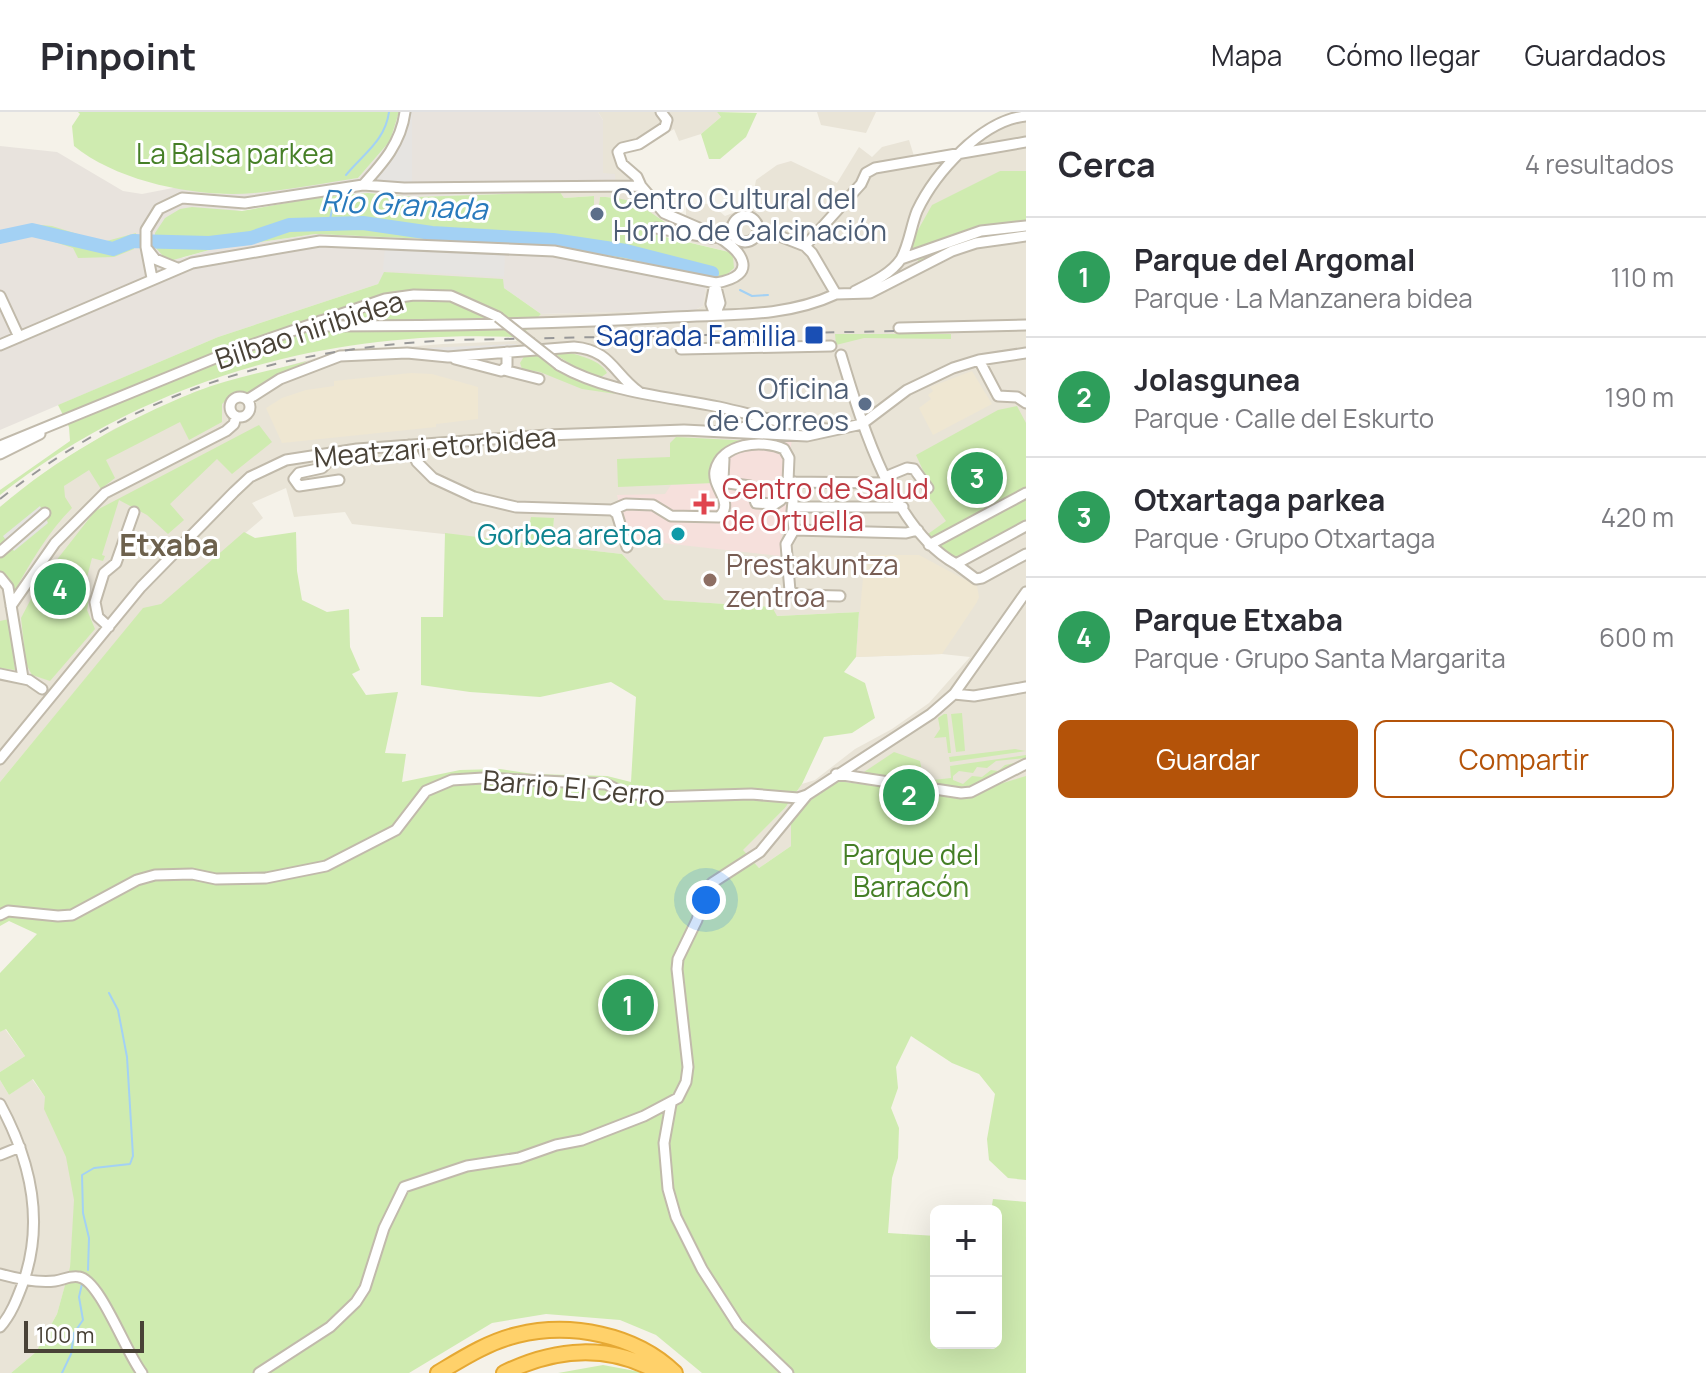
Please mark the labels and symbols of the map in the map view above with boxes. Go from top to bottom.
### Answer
park label: La Balsa parkea [136,134,334,172]
water label: Río Granada [320,179,490,229]
place label: Centro Cultural del Horno de Calcinación [613,179,887,249]
marker: Centro Cultural del Horno de Calcinación [588,205,606,223]
street label: Bilbao hiribidea [210,281,408,377]
place label: Sagrada Familia [596,316,796,354]
marker: Sagrada Familia [803,324,825,346]
place label: Oficina de Correos [706,369,849,439]
marker: Oficina de Correos [856,395,874,413]
street label: Meatzari etorbidea [312,416,558,476]
pin: 3 [951,448,1003,508]
place label: Centro de Salud de Ortuella [722,469,929,539]
marker: Centro de Salud de Ortuella [693,493,715,515]
place label: Gorbea aretoa [477,515,662,553]
district label: Etxaba [119,524,219,565]
marker: Gorbea aretoa [669,525,687,543]
place label: Prestakuntza zentroa [726,545,898,615]
pin: 4 [34,559,86,619]
marker: Prestakuntza zentroa [701,571,719,589]
street label: Barrio El Cerro [481,760,667,814]
pin: 2 [883,765,935,825]
park label: Parque del Barracón [843,835,979,905]
your location [686,880,726,920]
pin: 1 [602,975,654,1035]
scale bar [24,1317,144,1353]

